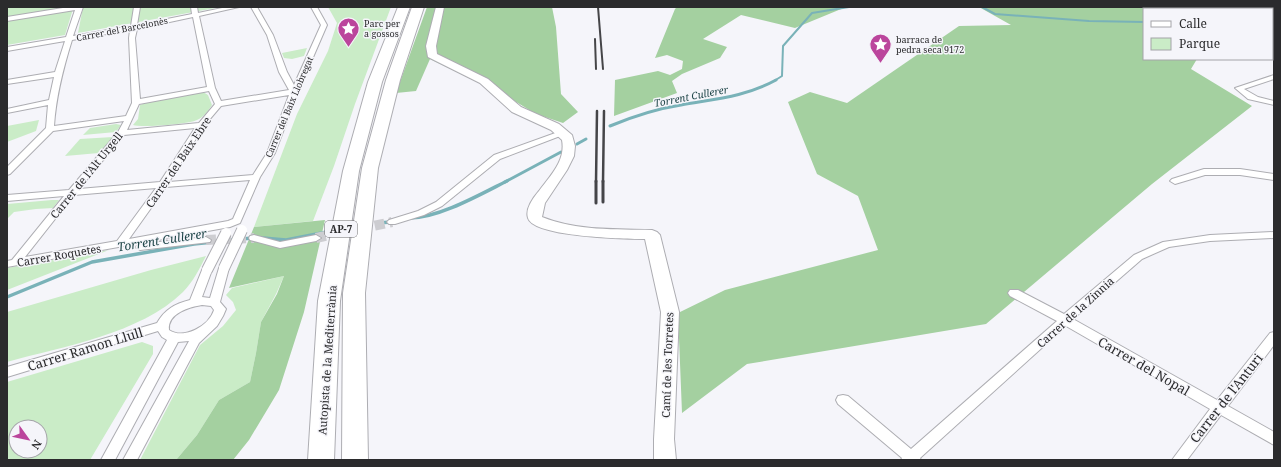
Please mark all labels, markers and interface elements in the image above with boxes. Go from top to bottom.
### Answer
legend [1143,8,1273,60]
street label: Carrer del Barcelonès [75,14,169,44]
place icon: Parc per a gossos [335,15,361,48]
text: Calle [1179,15,1207,32]
place label: Parc per a gossos [364,17,401,40]
place icon: barraca de pedra seca 9172 [867,31,893,64]
place label: barraca de pedra seca 9172 [896,33,964,56]
text: Parque [1179,35,1220,52]
street label: Carrer del Baix Llobregat [262,54,316,160]
water label: Torrent Cullerer [653,82,730,110]
street label: Carrer del Baix Ebre [142,113,214,211]
street label: Carrer de l'Alt Urgell [46,128,126,221]
road number: AP-7 [325,221,357,237]
water label: Torrent Cullerer [116,224,208,255]
street label: Carrer Roquetes [16,240,102,270]
street label: Carrer de la Zinnia [1033,273,1117,351]
street label: Autopista de la Mediterrània [314,285,340,435]
street label: Camí de les Torretes [658,312,676,418]
street label: Carrer Ramon Llull [25,323,145,375]
street label: Carrer del Nopal [1095,332,1193,400]
street label: Carrer de l'Anturi [1185,350,1267,446]
north arrow [8,419,48,459]
text: N [28,437,45,453]

